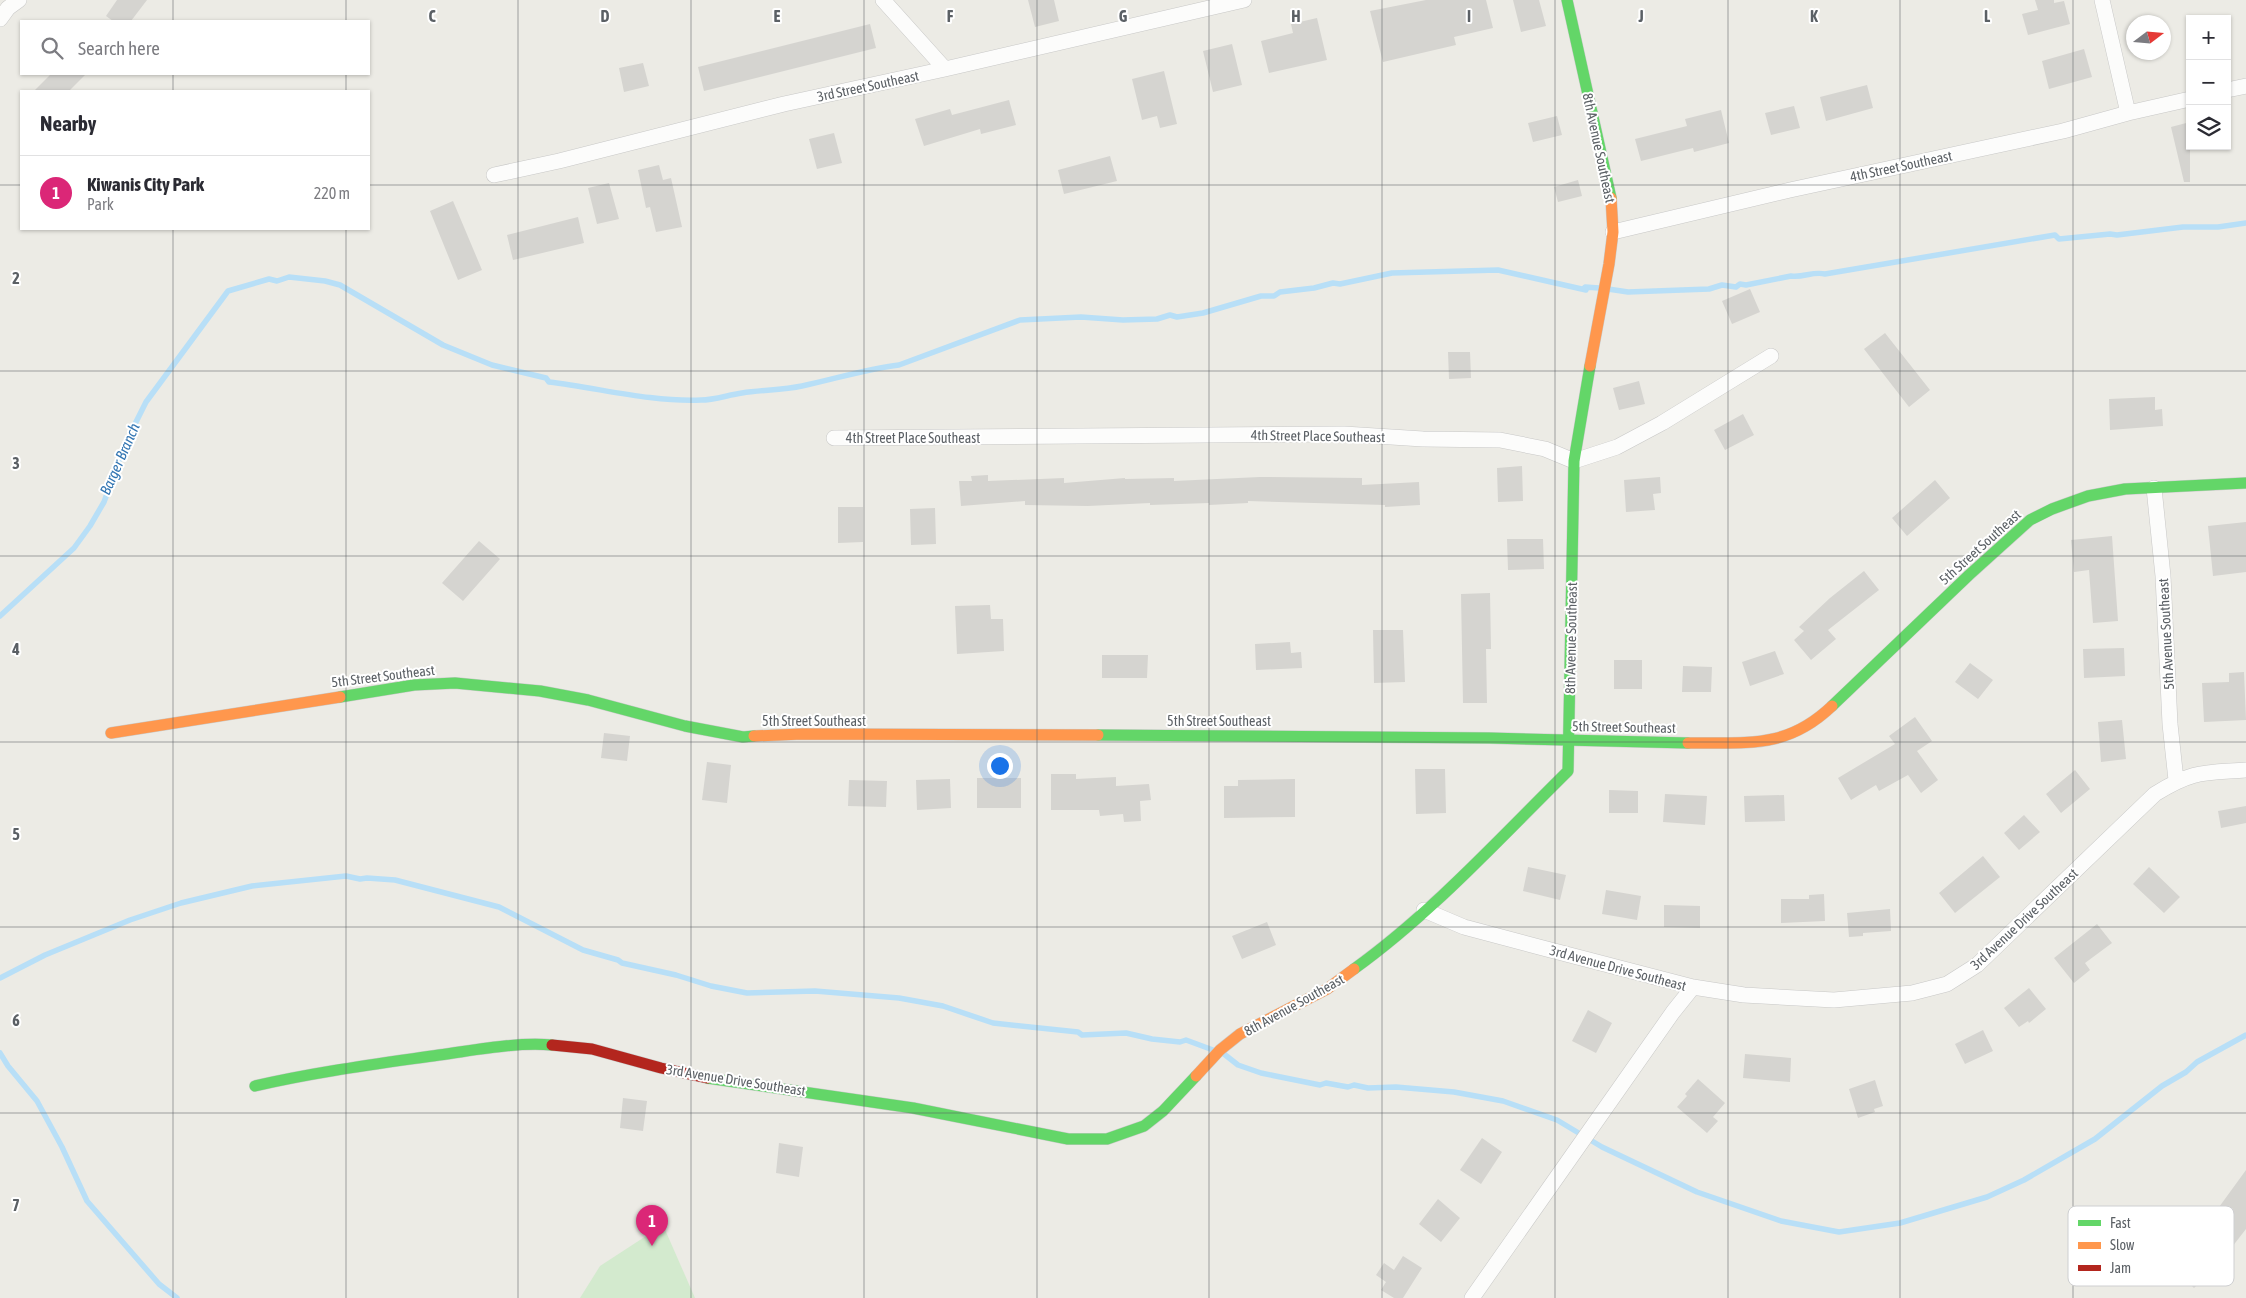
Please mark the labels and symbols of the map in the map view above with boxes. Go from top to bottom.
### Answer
text: C [428,7,436,25]
text: D [601,7,610,25]
text: E [774,7,781,25]
text: F [947,7,954,25]
text: G [1119,7,1128,25]
text: H [1291,7,1301,25]
text: I [1467,7,1471,25]
text: J [1637,7,1644,25]
text: K [1810,7,1818,25]
text: L [1984,7,1991,25]
north arrow [2126,15,2171,60]
street label: 3rd Street Southeast [816,67,920,105]
street label: 8th Avenue Southeast [1580,92,1618,204]
street label: 4th Street Southeast [1849,147,1953,185]
text: 2 [12,269,20,287]
water label: Barger Branch [96,420,143,497]
street label: 4th Street Place Southeast [1251,427,1385,445]
street label: 4th Street Place Southeast [846,430,980,446]
text: 3 [12,454,20,472]
street label: 5th Street Southeast [1936,506,2024,588]
street label: 5th Avenue Southeast [2155,578,2177,690]
street label: 8th Avenue Southeast [1562,582,1580,694]
text: 4 [11,640,20,658]
street label: 5th Street Southeast [330,662,436,690]
street label: 5th Street Southeast [762,713,866,729]
street label: 5th Street Southeast [1167,713,1271,729]
street label: 5th Street Southeast [1572,718,1676,736]
your location [987,753,1013,779]
text: 5 [12,825,20,843]
street label: 3rd Avenue Drive Southeast [1967,865,2081,973]
street label: 3rd Avenue Drive Southeast [1548,942,1688,994]
street label: 8th Avenue Southeast [1241,971,1347,1039]
text: 6 [12,1011,20,1029]
street label: 3rd Avenue Drive Southeast [665,1061,807,1099]
text: 7 [12,1196,20,1214]
pin: 1 [636,1205,668,1246]
legend [2068,1206,2234,1286]
text: Fast [2110,1215,2131,1231]
text: Slow [2110,1237,2135,1253]
text: Jam [2110,1260,2131,1276]

